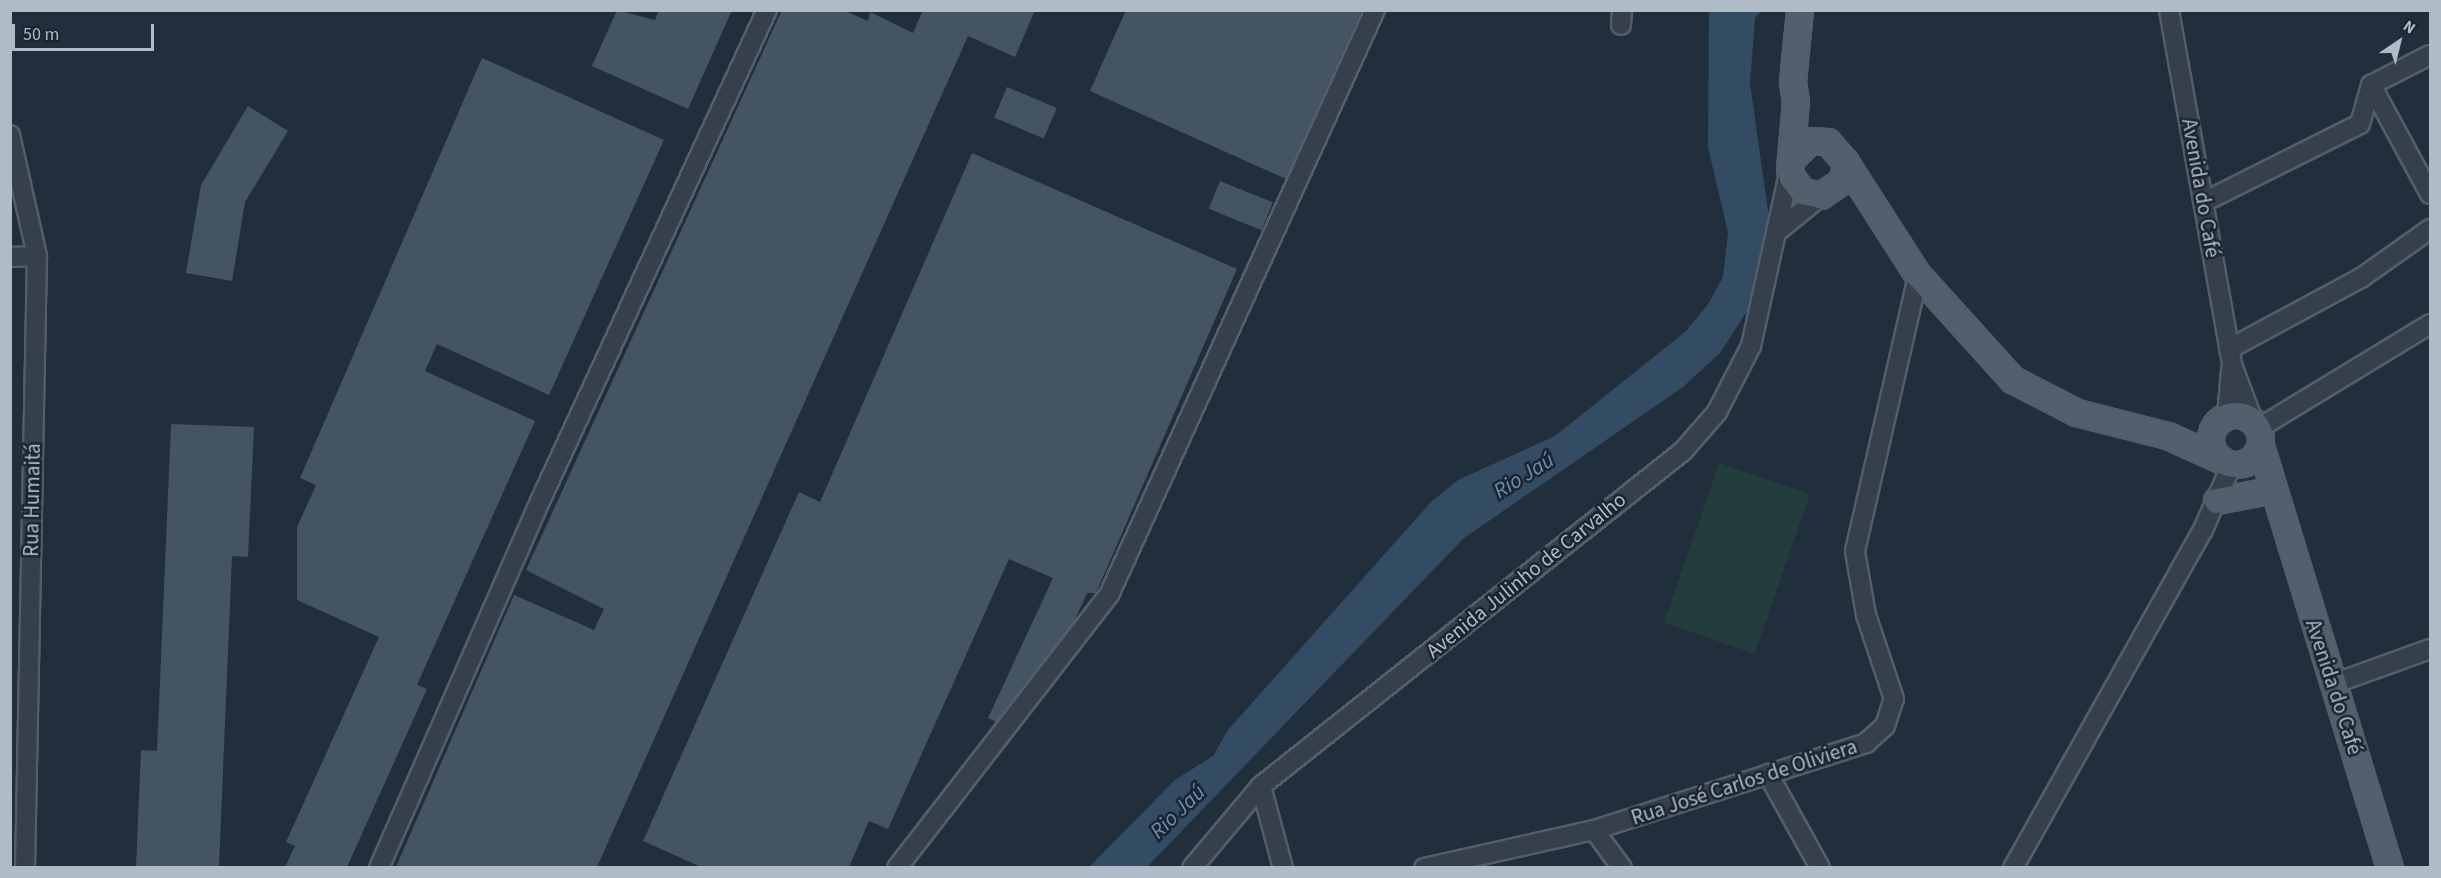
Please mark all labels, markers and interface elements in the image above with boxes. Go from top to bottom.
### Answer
scale bar [15,12,158,50]
north arrow [2369,12,2429,72]
text: N [2399,15,2420,39]
text: 50 m [23,22,59,47]
street label: Avenida do Café [2176,117,2226,259]
street label: Rua Humaitá [18,443,46,557]
water label: Rio Jaú [1489,447,1559,505]
street label: Avenida Julinho de Carvalho [1421,487,1631,663]
street label: Avenida do Café [2300,616,2368,758]
street label: Rua José Carlos de Oliviera [1628,734,1860,830]
water label: Rio Jaú [1145,779,1211,845]

